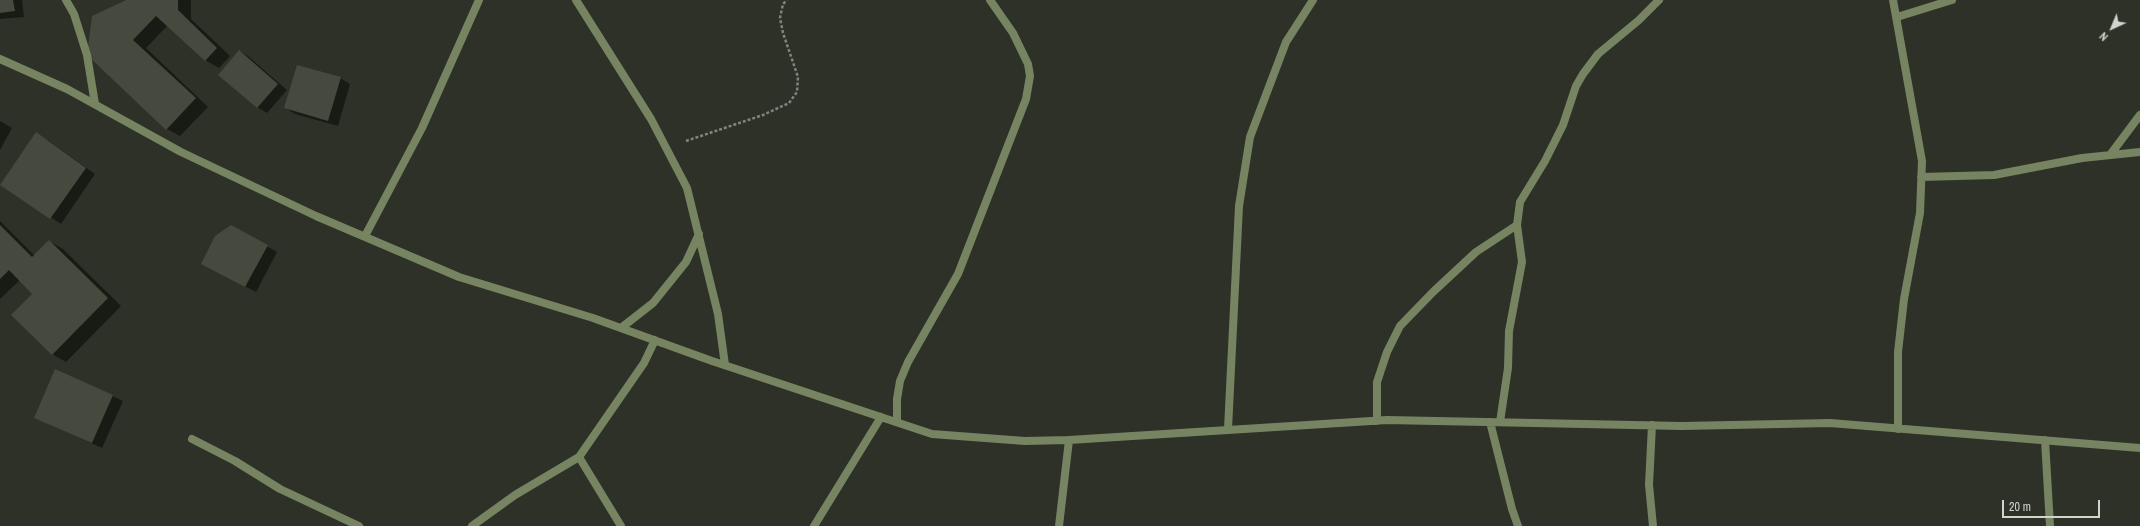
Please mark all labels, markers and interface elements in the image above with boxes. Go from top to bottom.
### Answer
north arrow [2092,8,2132,48]
text: N [2096,29,2111,44]
scale bar [2004,492,2102,518]
text: 20 m [2009,499,2031,515]

